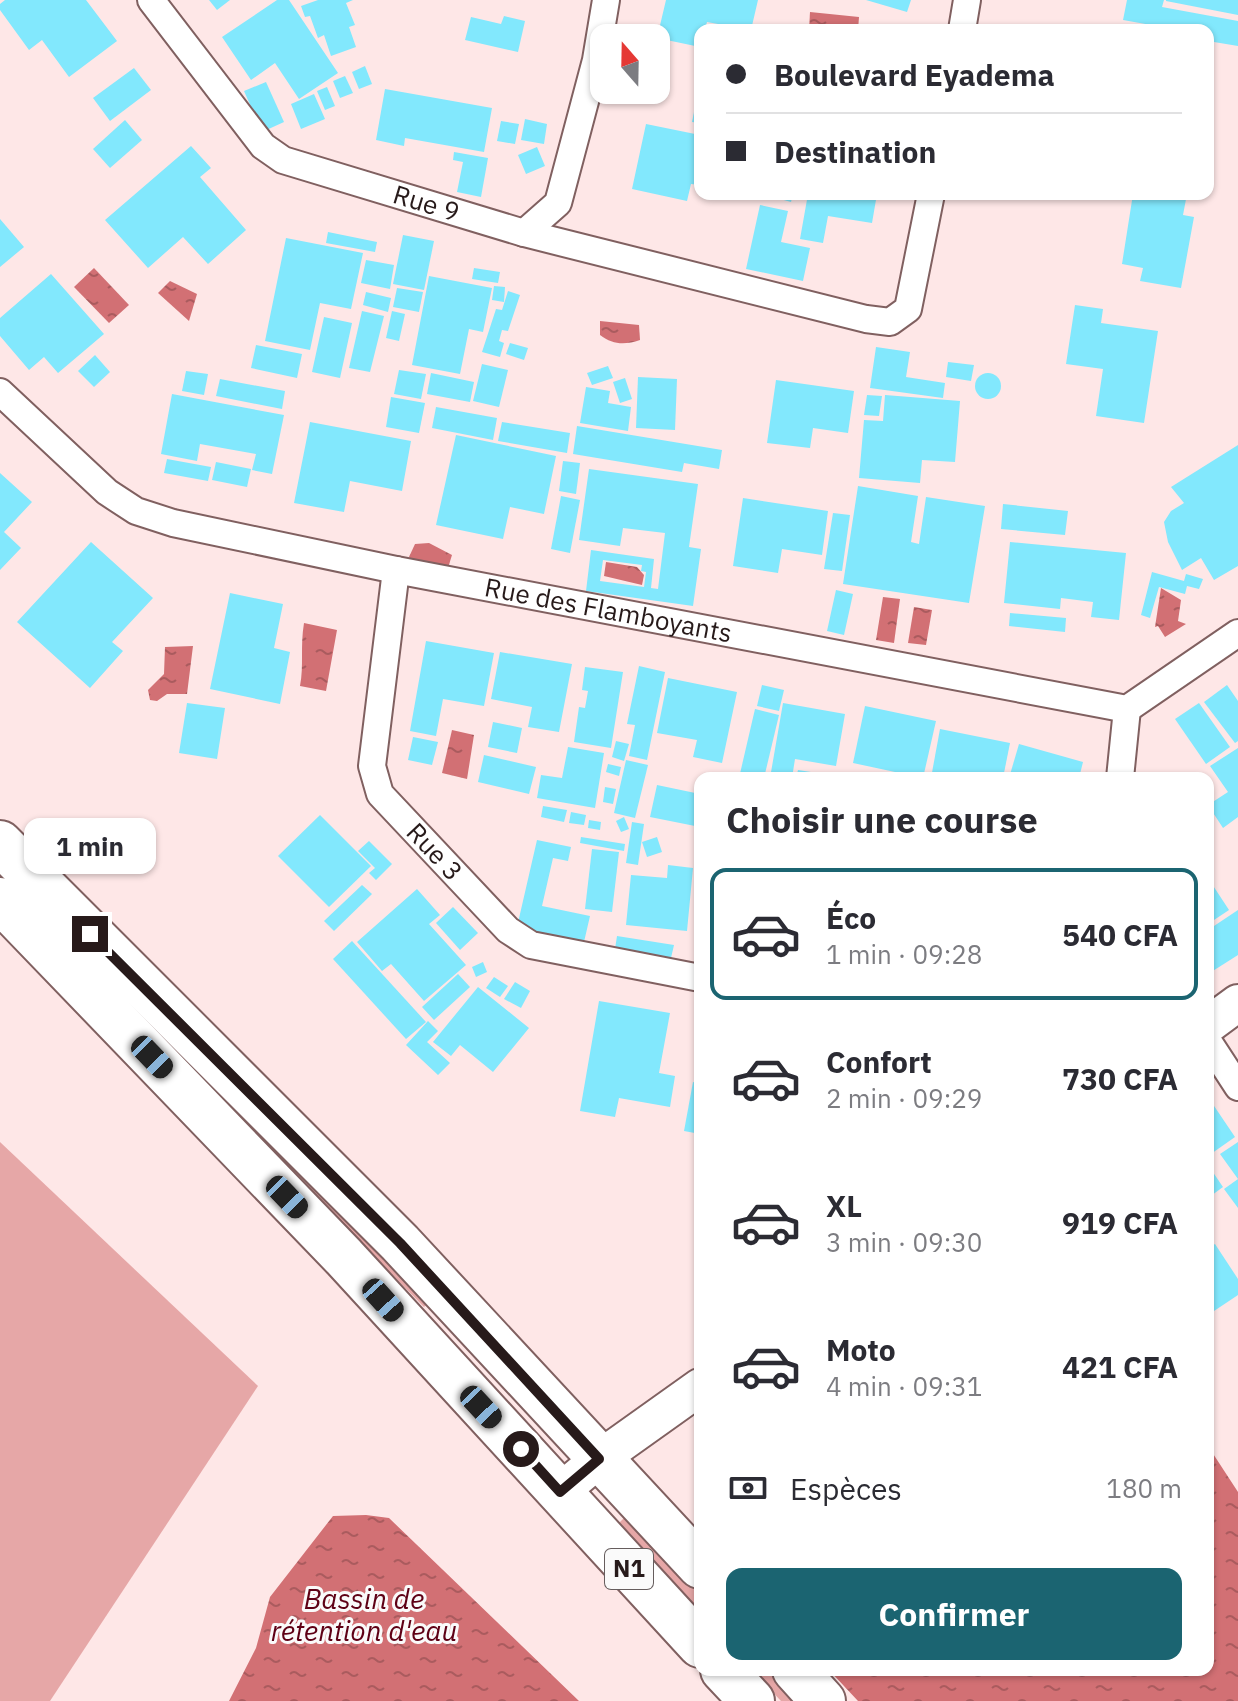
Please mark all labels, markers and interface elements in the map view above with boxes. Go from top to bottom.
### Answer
north arrow [590,24,670,104]
map controls [590,24,670,104]
text: Boulevard Eyadema [774,55,1055,94]
text: Destination [774,132,936,171]
street label: Rue 9 [389,176,464,228]
street label: Rue des Flamboyants [482,569,735,650]
text: Choisir une course [726,796,1038,843]
street label: Rue 3 [400,815,471,887]
callout: 1 min [24,818,156,874]
text: 1 min [56,829,124,863]
icon: car [730,898,802,970]
text: Éco [826,898,876,937]
text: 540 CFA [1062,915,1178,954]
route end [72,916,108,952]
text: 1 min · 09:28 [826,937,982,971]
car [127,1031,177,1083]
icon: car [730,1042,802,1114]
text: Confort [826,1042,932,1081]
text: 730 CFA [1062,1059,1178,1098]
text: 2 min · 09:29 [826,1081,982,1115]
car [262,1171,312,1223]
icon: car [730,1186,802,1258]
text: XL [826,1186,862,1225]
text: 919 CFA [1062,1203,1178,1242]
text: 3 min · 09:30 [826,1225,982,1259]
car [358,1274,408,1326]
icon: car [730,1330,802,1402]
text: Moto [826,1330,896,1369]
text: 421 CFA [1062,1347,1178,1386]
text: 4 min · 09:31 [826,1369,982,1403]
car [456,1381,506,1433]
route start [503,1431,539,1467]
icon: cash [726,1466,770,1510]
text: Espèces [790,1469,902,1508]
text: 180 m [1106,1471,1182,1505]
road number: N1 [605,1549,653,1589]
button: Confirmer [726,1568,1182,1660]
water label: Bassin de rétention d'eau [271,1580,457,1649]

